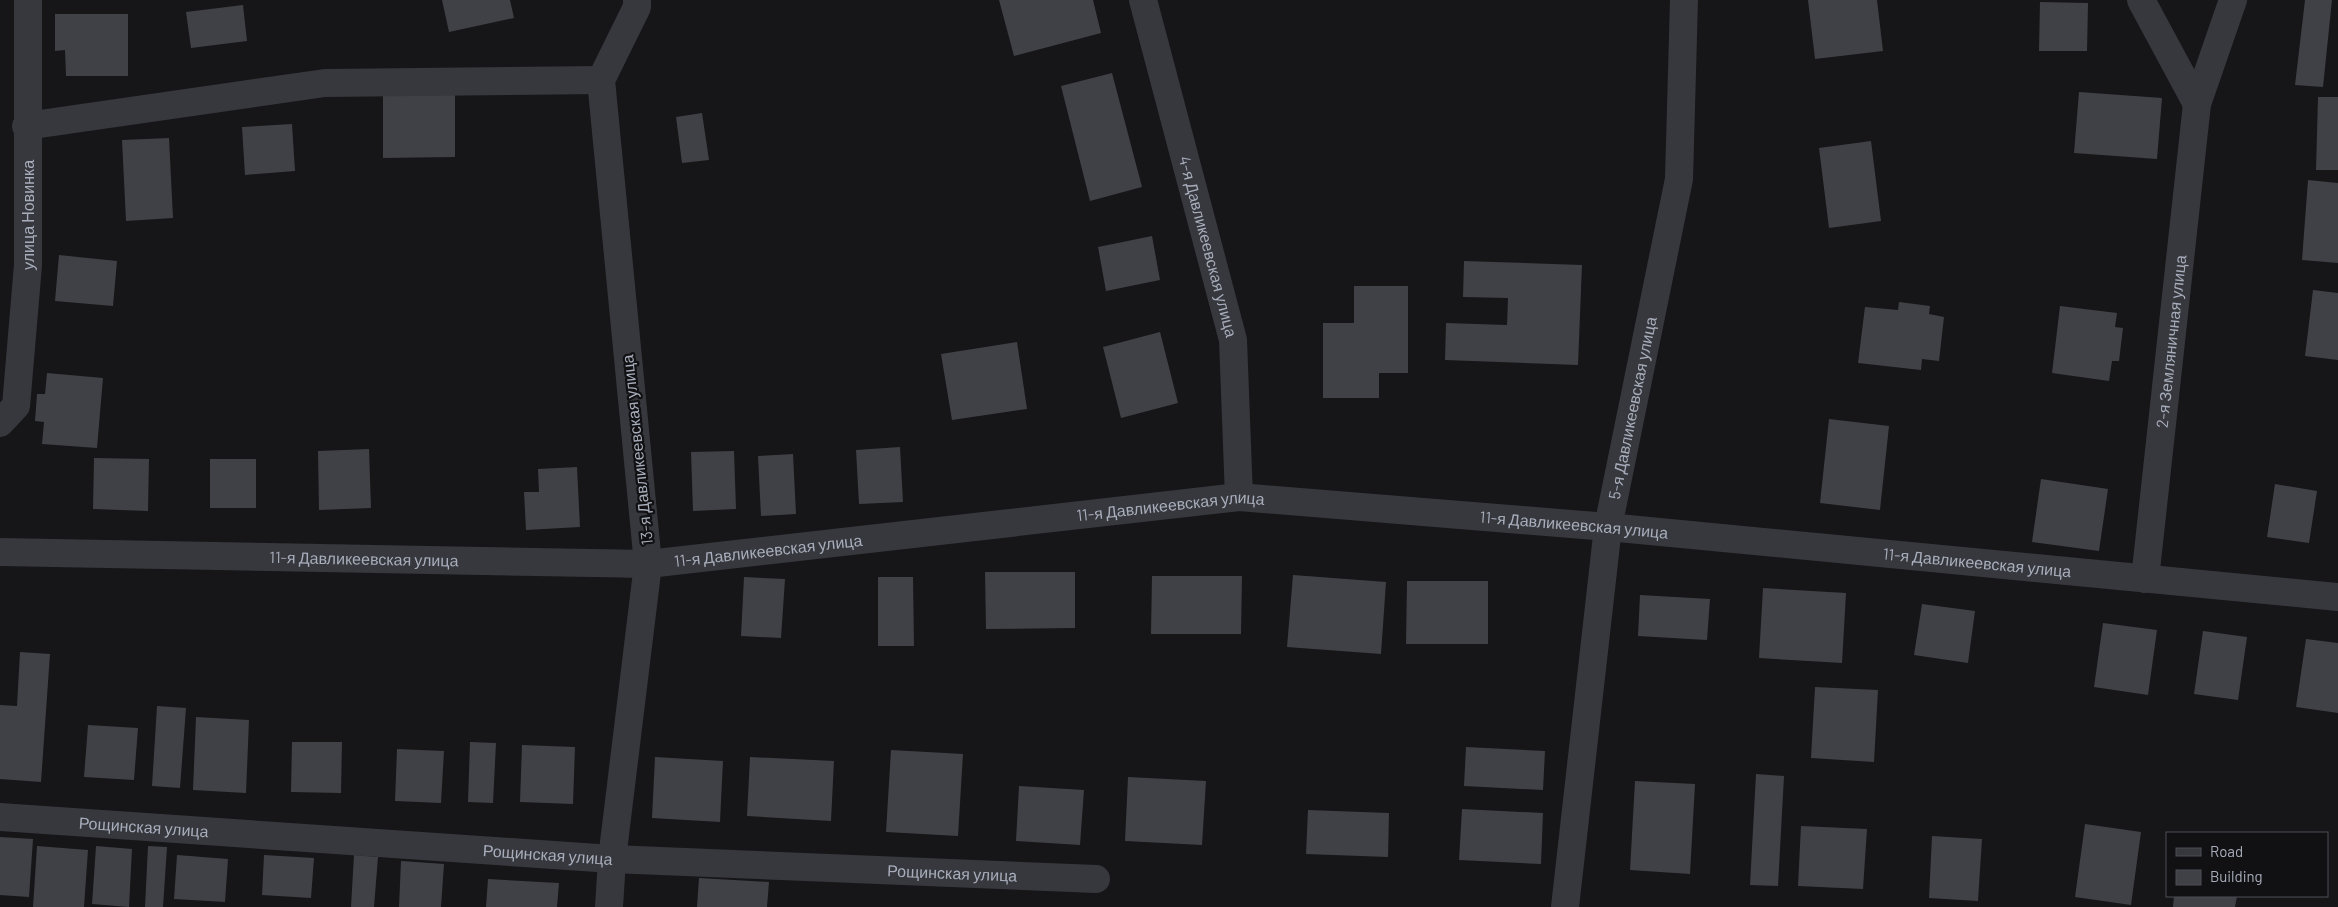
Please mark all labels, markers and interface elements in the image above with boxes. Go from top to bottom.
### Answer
street label: 4-я Давликеевская улица [1176,154,1242,339]
street label: улица Новинка [18,160,37,271]
street label: 2-я Земляничная улица [2152,254,2189,429]
street label: 5-я Давликеевская улица [1604,315,1660,501]
street label: 13-я Давликеевская улица [617,354,656,546]
street label: 11-я Давликеевская улица [1075,487,1265,524]
street label: 11-я Давликеевская улица [1479,507,1669,542]
street label: 11-я Давликеевская улица [673,530,863,570]
street label: 11-я Давликеевская улица [1882,543,2072,580]
street label: 11-я Давликеевская улица [269,547,459,569]
street label: Рощинская улица [78,812,209,840]
legend [2166,832,2328,897]
street label: Рощинская улица [482,840,613,868]
text: Road [2210,842,2243,860]
street label: Рощинская улица [887,860,1018,885]
text: Building [2210,867,2263,885]

